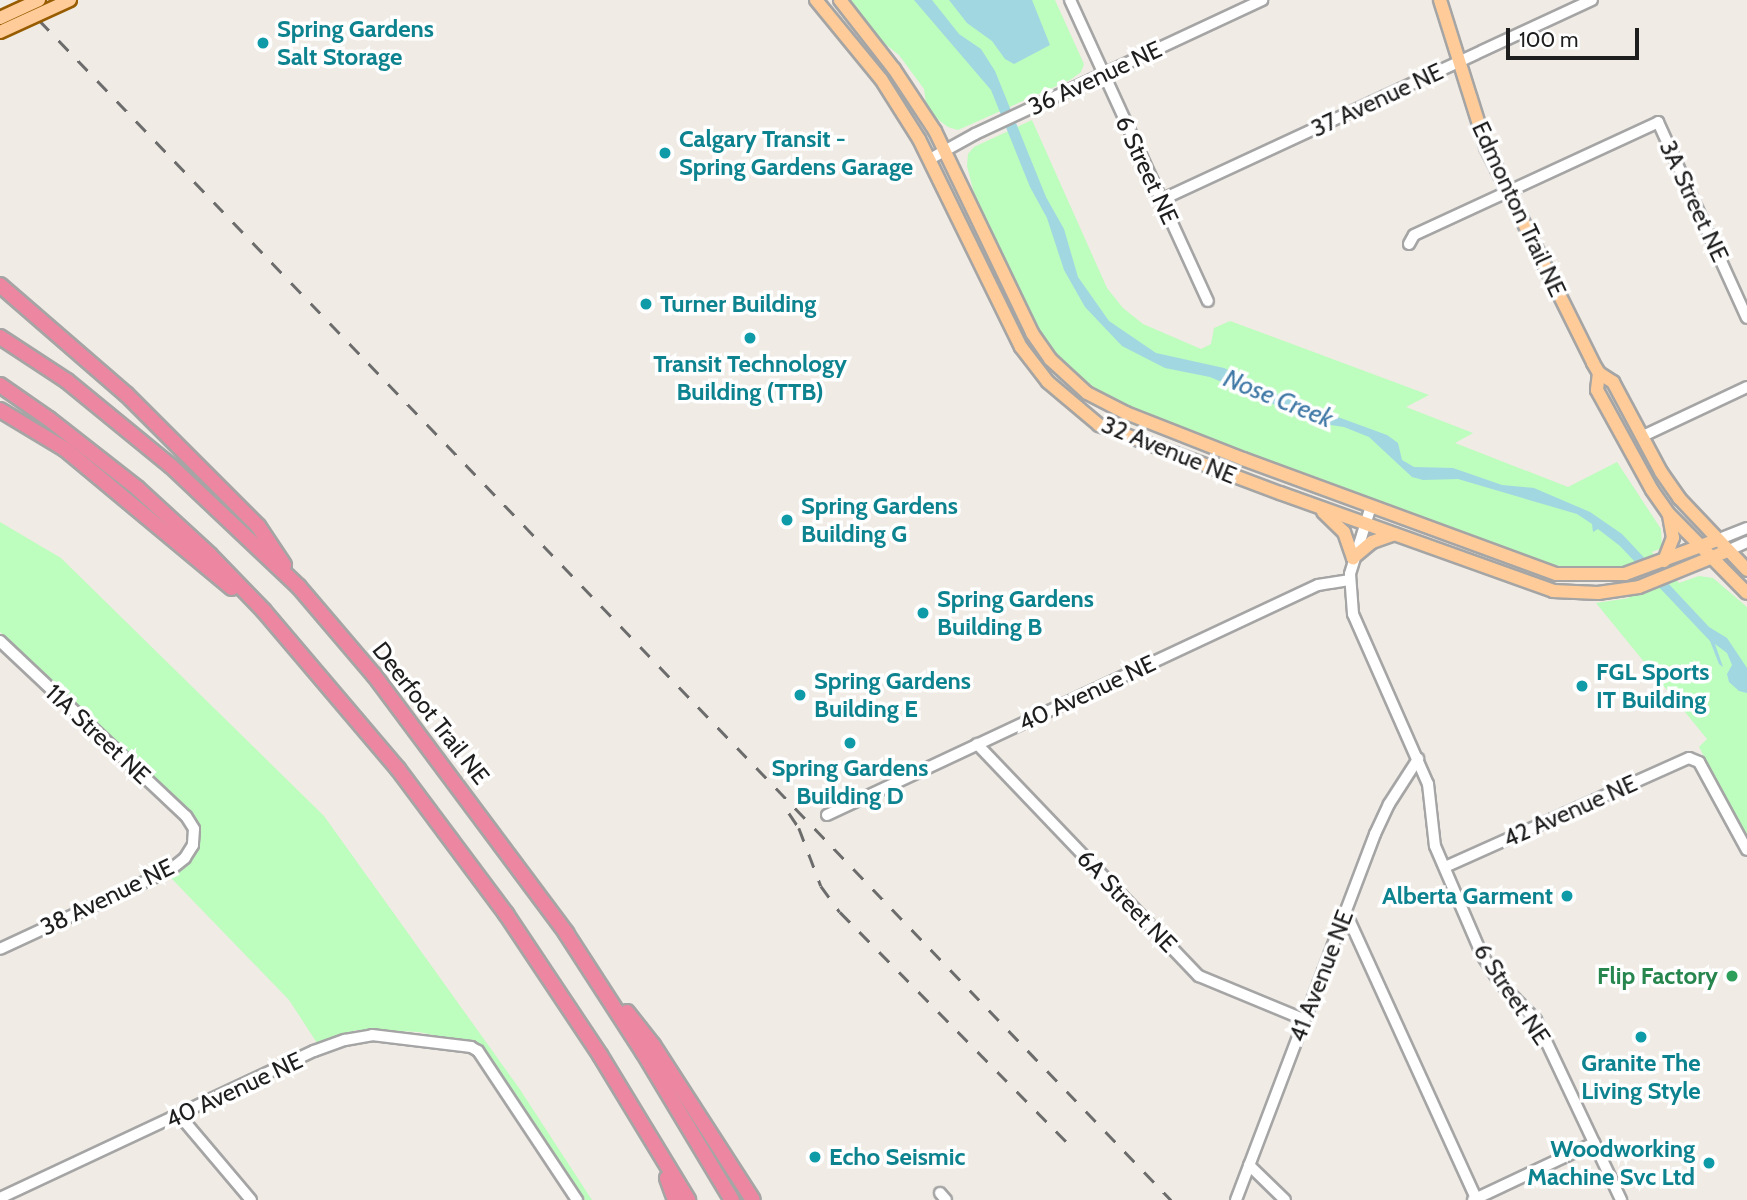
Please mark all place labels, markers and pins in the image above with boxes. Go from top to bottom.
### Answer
place label: Spring Gardens Salt Storage [277,15,434,71]
marker: Spring Gardens Salt Storage [255,35,271,51]
place label: Calgary Transit - Spring Gardens Garage [679,125,913,181]
marker: Calgary Transit - Spring Gardens Garage [657,145,673,161]
place label: Turner Building [660,290,816,318]
marker: Turner Building [638,296,654,312]
marker: Transit Technology Building (TTB) [742,330,758,346]
place label: Transit Technology Building (TTB) [653,350,847,406]
place label: Spring Gardens Building G [801,492,958,548]
marker: Spring Gardens Building G [779,512,795,528]
place label: Spring Gardens Building B [937,585,1094,641]
marker: Spring Gardens Building B [915,605,931,621]
place label: FGL Sports IT Building [1596,658,1709,714]
place label: Spring Gardens Building E [814,667,971,723]
marker: FGL Sports IT Building [1574,678,1590,694]
marker: Spring Gardens Building E [792,687,808,703]
marker: Spring Gardens Building D [842,735,858,751]
place label: Spring Gardens Building D [772,754,928,810]
place label: Alberta Garment [1382,882,1553,910]
marker: Alberta Garment [1559,888,1575,904]
place label: Flip Factory [1597,962,1718,990]
marker: Flip Factory [1724,968,1740,984]
marker: Granite The Living Style [1633,1029,1649,1045]
place label: Granite The Living Style [1581,1049,1701,1105]
place label: Woodworking Machine Svc Ltd [1527,1135,1695,1191]
place label: Echo Seismic [829,1143,965,1171]
marker: Echo Seismic [807,1149,823,1165]
marker: Woodworking Machine Svc Ltd [1701,1155,1717,1171]

